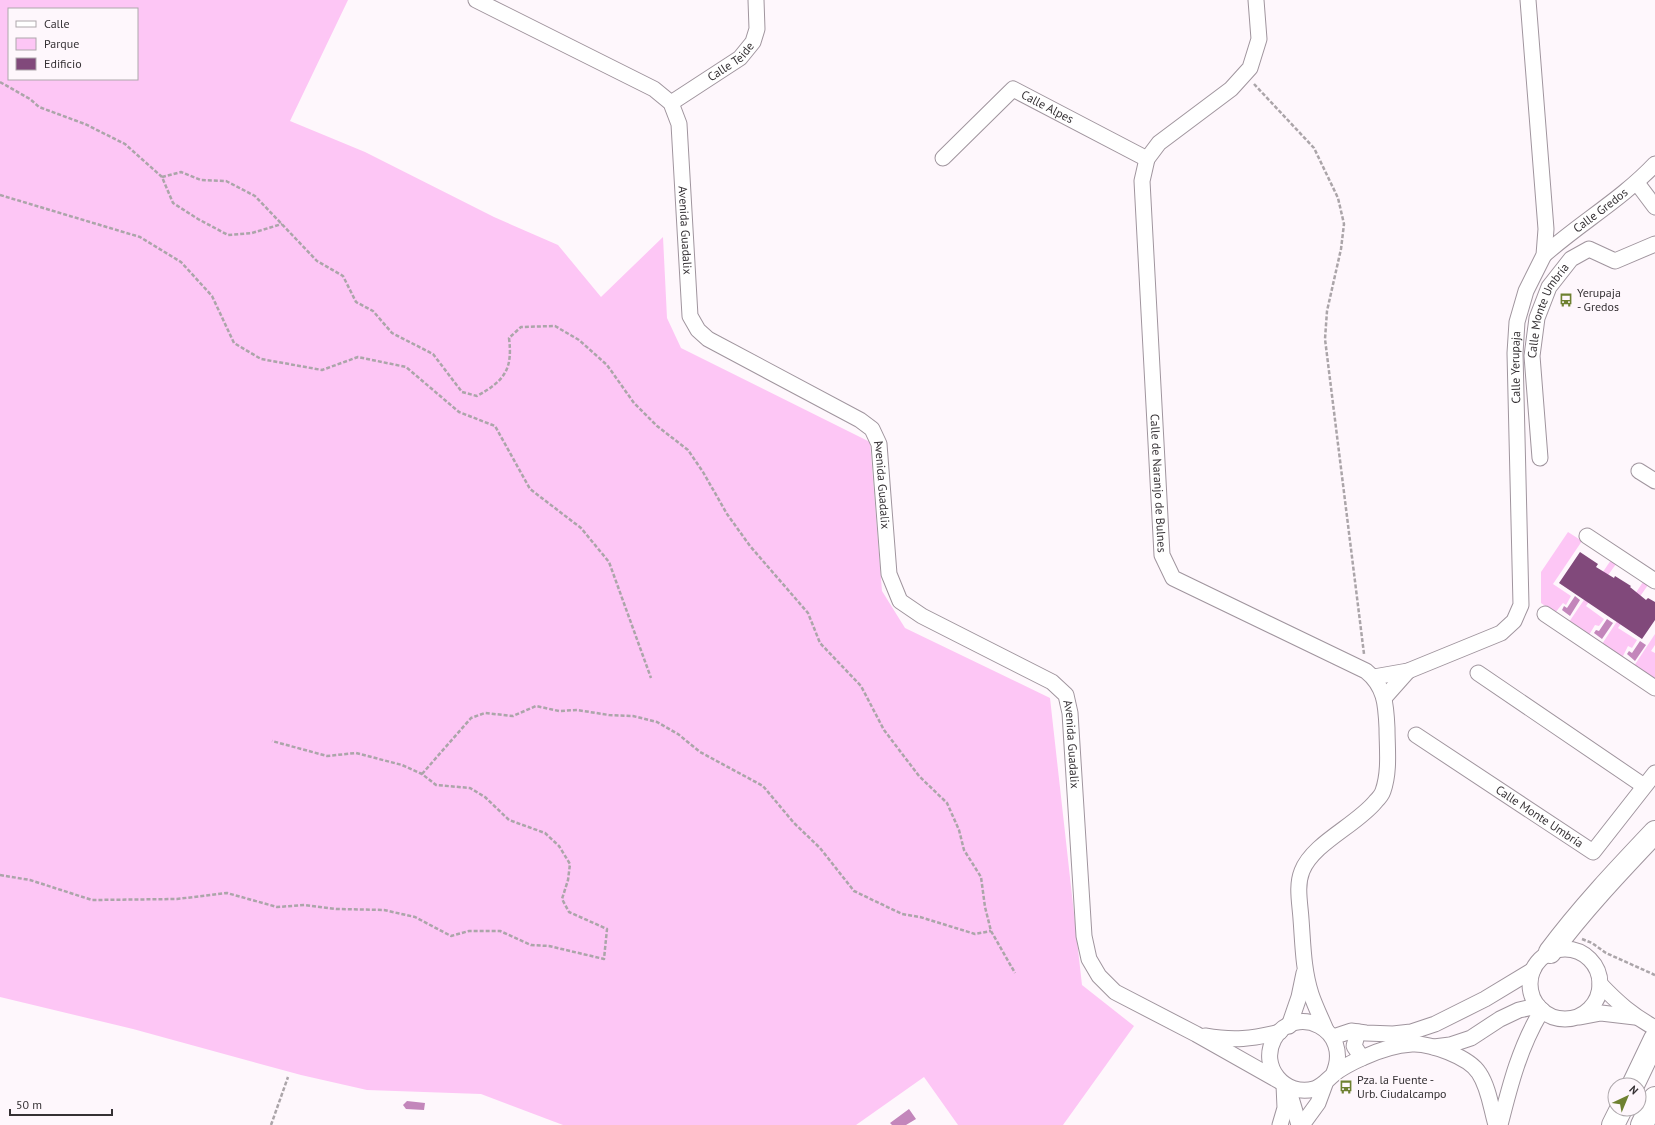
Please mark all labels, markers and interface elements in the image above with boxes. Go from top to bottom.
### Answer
legend [8,8,138,80]
text: Calle [44,16,70,31]
text: Parque [44,36,79,51]
street label: Calle Teide [704,39,757,84]
text: Edificio [44,56,82,71]
street label: Calle Alpes [1019,87,1076,126]
street label: Avenida Guadalix [676,185,696,275]
street label: Calle Gredos [1570,185,1631,236]
street label: Calle Monte Umbría [1524,260,1572,359]
place label: Yerupaja - Gredos [1577,285,1621,314]
bus stop icon: Yerupaja - Gredos [1558,292,1574,308]
street label: Calle Yerupaja [1507,330,1523,404]
street label: Calle de Naranjo de Bulnes [1147,413,1170,553]
street label: Avenida Guadalix [871,437,894,530]
street label: Avenida Guadalix [1060,698,1083,789]
street label: Calle Monte Umbría [1493,782,1586,851]
place label: Pza. la Fuente - Urb. Ciudalcampo [1357,1072,1447,1101]
north arrow [1607,1077,1647,1117]
bus stop icon: Pza. la Fuente - Urb. Ciudalcampo [1338,1079,1354,1095]
text: N [1626,1082,1641,1097]
scale bar [10,1091,112,1117]
text: 50 m [16,1097,42,1112]

